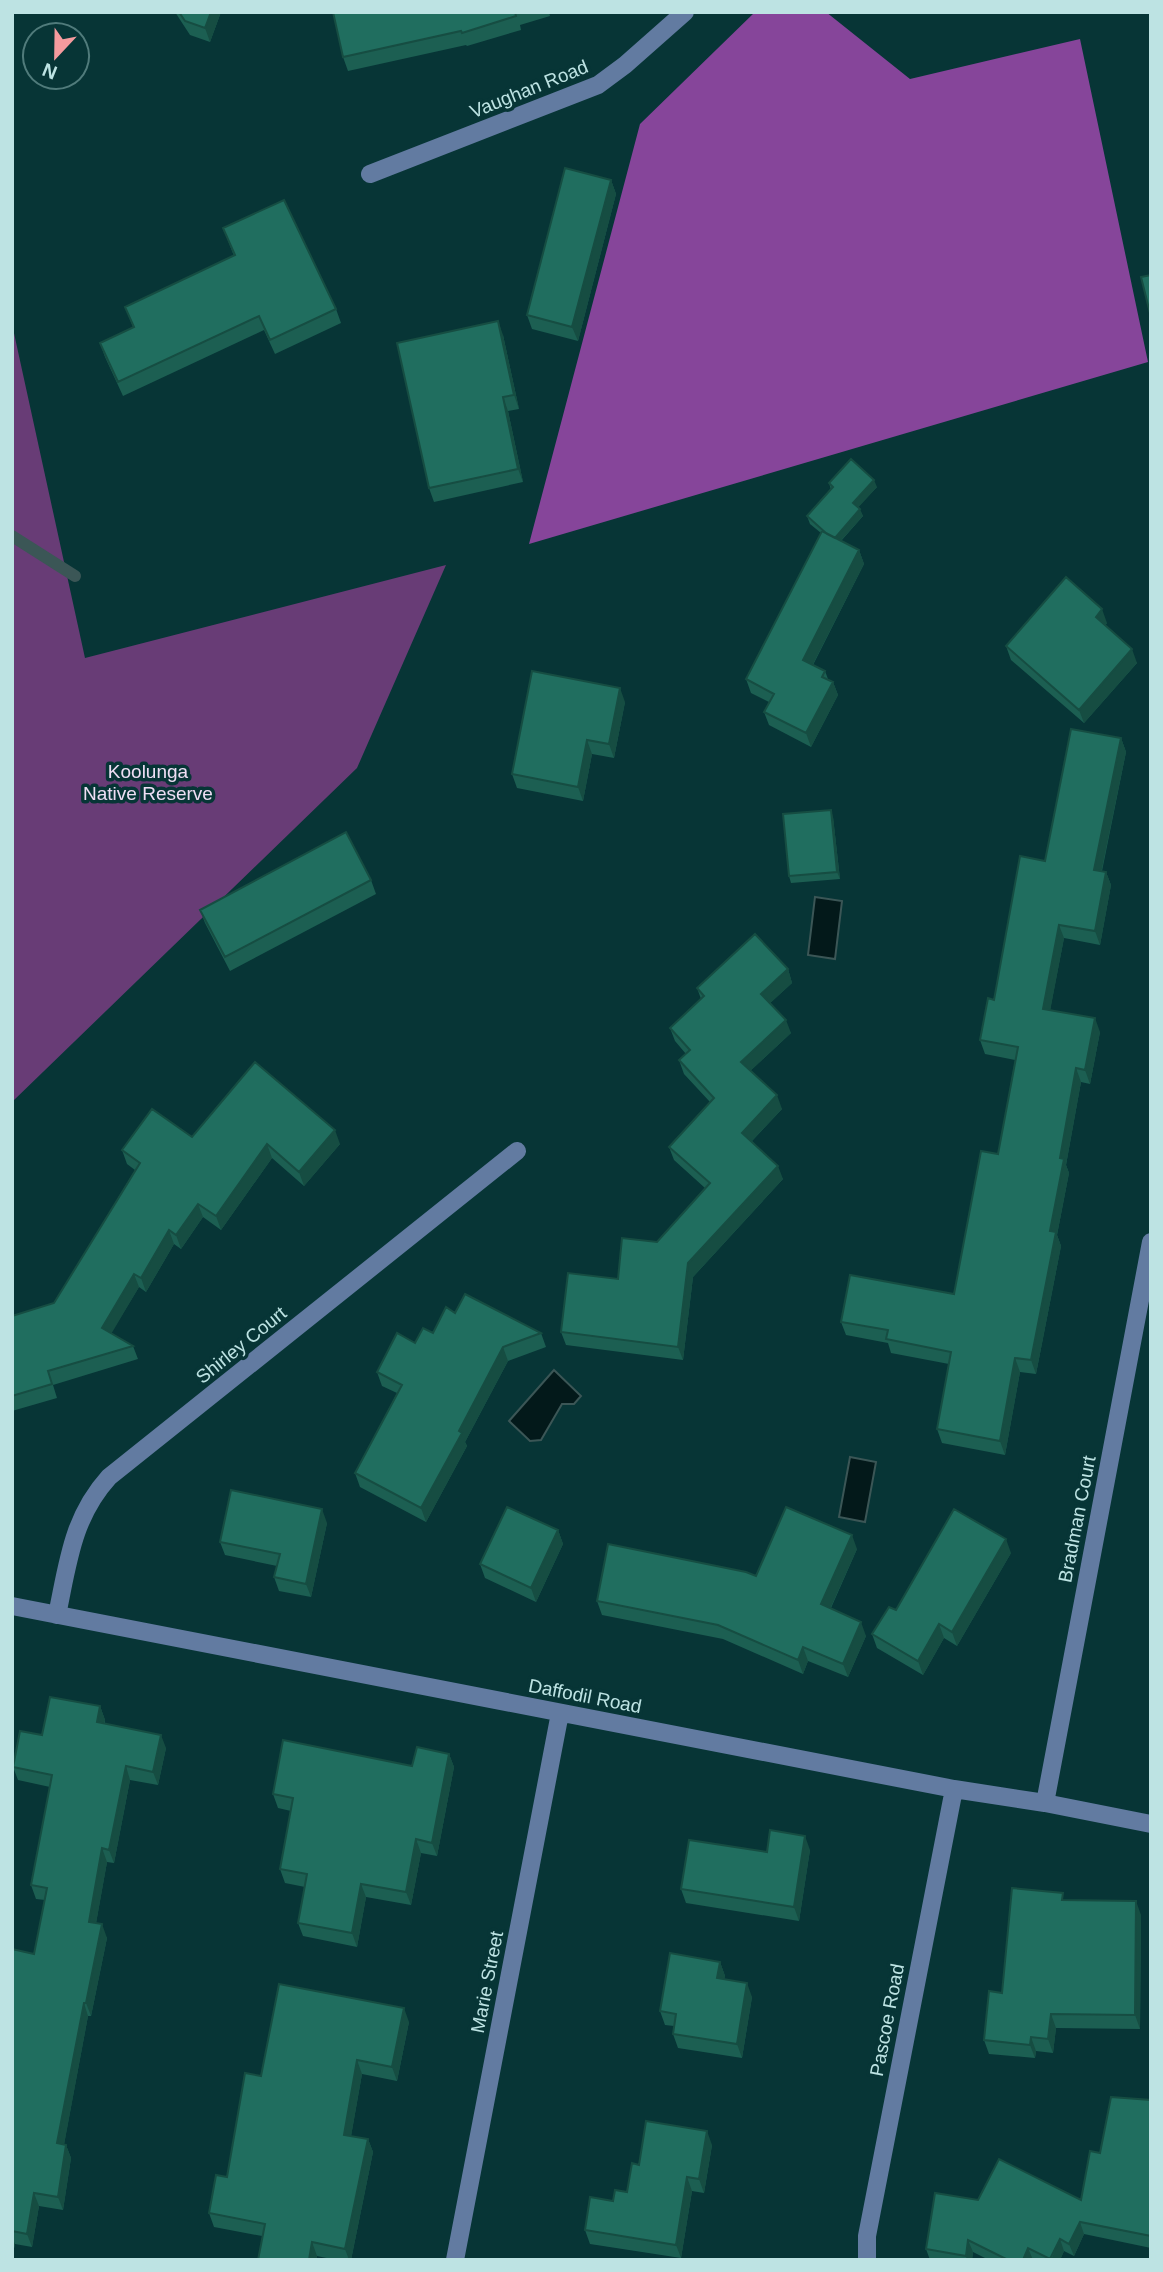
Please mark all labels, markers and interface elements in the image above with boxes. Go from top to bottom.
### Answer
north arrow [21,21,91,91]
street label: Vaughan Road [467,56,591,122]
text: N [40,59,60,84]
park label: Koolunga Native Reserve [83,761,213,804]
street label: Shirley Court [192,1302,291,1388]
street label: Bradman Court [1054,1453,1100,1584]
street label: Daffodil Road [527,1675,643,1717]
street label: Marie Street [467,1929,507,2035]
street label: Pascoe Road [866,1962,908,2078]

